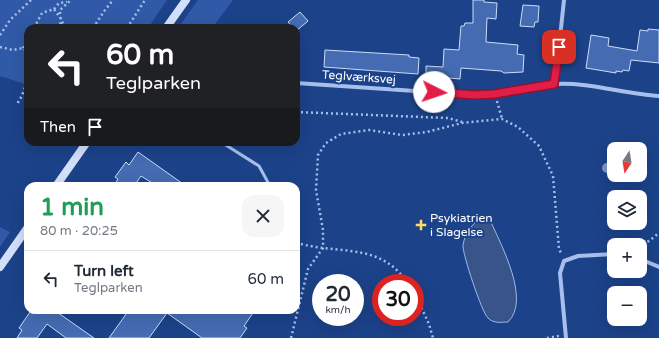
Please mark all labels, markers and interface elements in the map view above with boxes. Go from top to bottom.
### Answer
pin [542,30,576,64]
icon: arrive [548,36,570,58]
text: 60 m [106,38,174,72]
icon: left [40,40,92,92]
street label: Teglværksvej [322,67,396,87]
position arrow [413,71,455,113]
text: Teglparken [106,72,201,94]
icon: arrive [84,116,106,138]
text: Then [40,118,76,136]
north arrow [607,142,647,182]
map controls [607,142,647,326]
button: layers [607,190,647,230]
text: 1 min [40,193,104,222]
button: close [242,195,284,237]
place label: Psykiatrien i Slagelse [430,211,493,239]
marker: Psykiatrien i Slagelse [415,219,427,231]
text: 80 m · 20:25 [40,223,118,239]
button: + [607,238,647,278]
text: Turn left [74,262,134,280]
icon: left [40,268,62,290]
text: 60 m [247,270,284,288]
speed limit sign: 30 [372,274,424,326]
text: Teglparken [74,280,143,296]
text: 20 [325,283,351,307]
button: − [607,286,647,326]
text: km/h [325,304,351,316]

